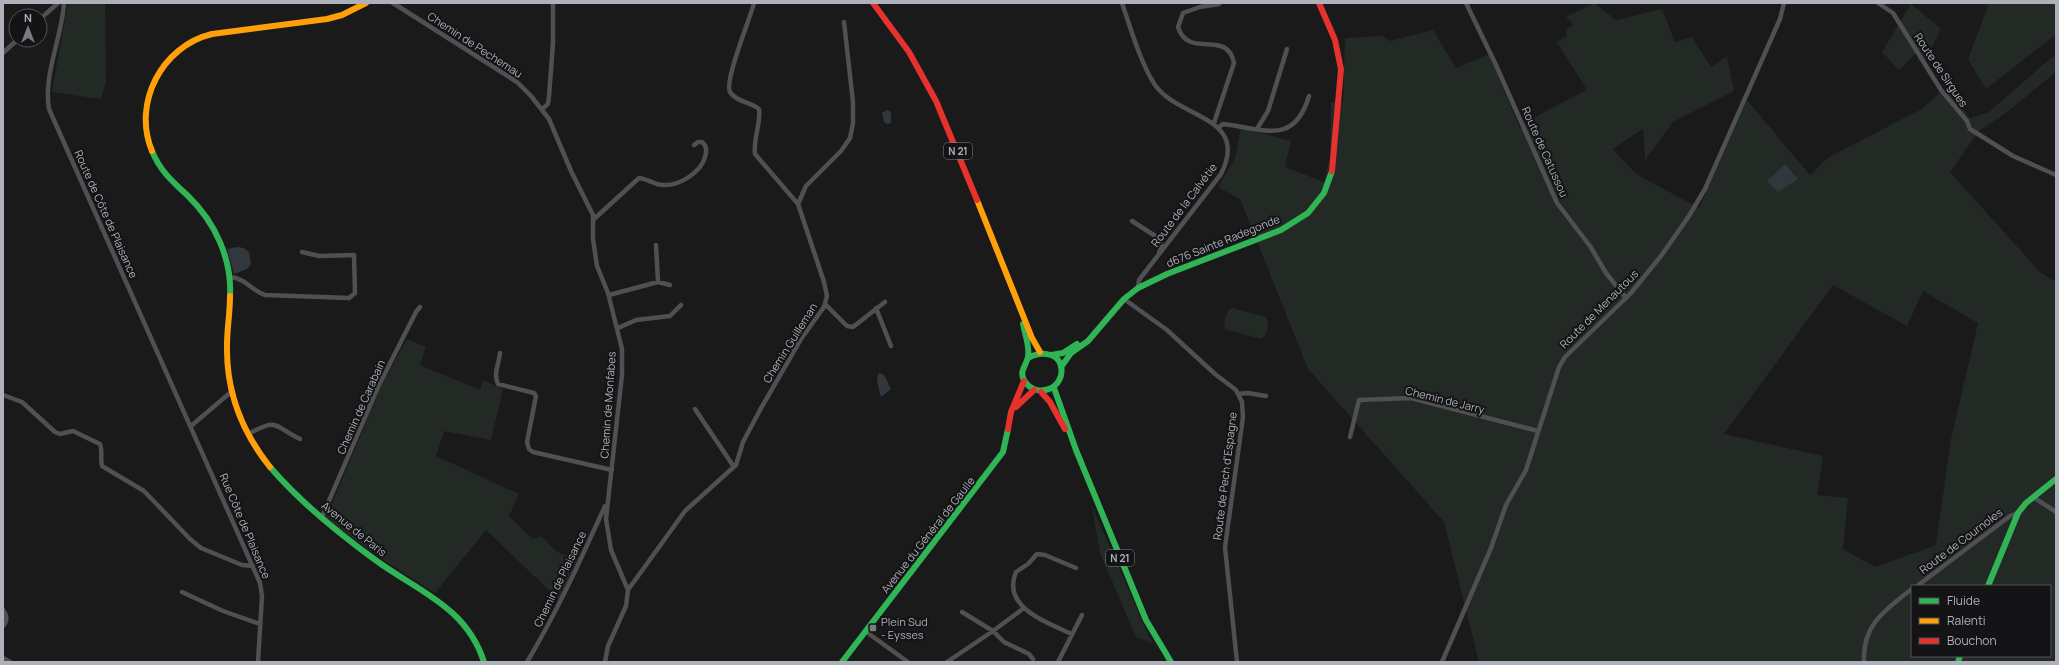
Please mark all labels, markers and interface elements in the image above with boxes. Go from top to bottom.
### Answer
north arrow [8,8,48,48]
street label: Chemin de Pechemau [425,8,526,81]
text: N [24,10,32,25]
street label: Route de Sirgues [1911,30,1972,110]
street label: Route de Catussou [1519,104,1572,199]
road number: N 21 [944,143,972,159]
street label: Route de Côte de Plaisance [71,147,142,281]
street label: Route de la Calvétie [1147,159,1220,249]
street label: d676 Sainte Radegonde [1164,211,1282,270]
street label: Route de Menautous [1556,266,1641,351]
street label: Chemin Guilleman [759,300,820,386]
street label: Chemin de Monfabes [596,351,619,459]
street label: Chemin de Carabain [333,357,388,456]
street label: Chemin de Jarry [1404,382,1487,417]
street label: Route de Pech d'Espagne [1209,411,1240,541]
street label: Rue Côte de Plaisance [216,471,275,581]
street label: Avenue du Général de Gaulle [877,473,978,596]
street label: Avenue de Paris [319,498,390,560]
street label: Route de Cournoles [1916,504,2006,577]
street label: Chemin de Plaisance [530,528,590,629]
road number: N 21 [1106,550,1134,566]
legend [1911,585,2051,657]
text: Fluide [1947,592,1980,609]
text: Ralenti [1947,612,1986,629]
place label: Plein Sud - Eysses [881,614,928,642]
marker: Plein Sud - Eysses [868,623,878,633]
text: Bouchon [1947,632,1997,649]

